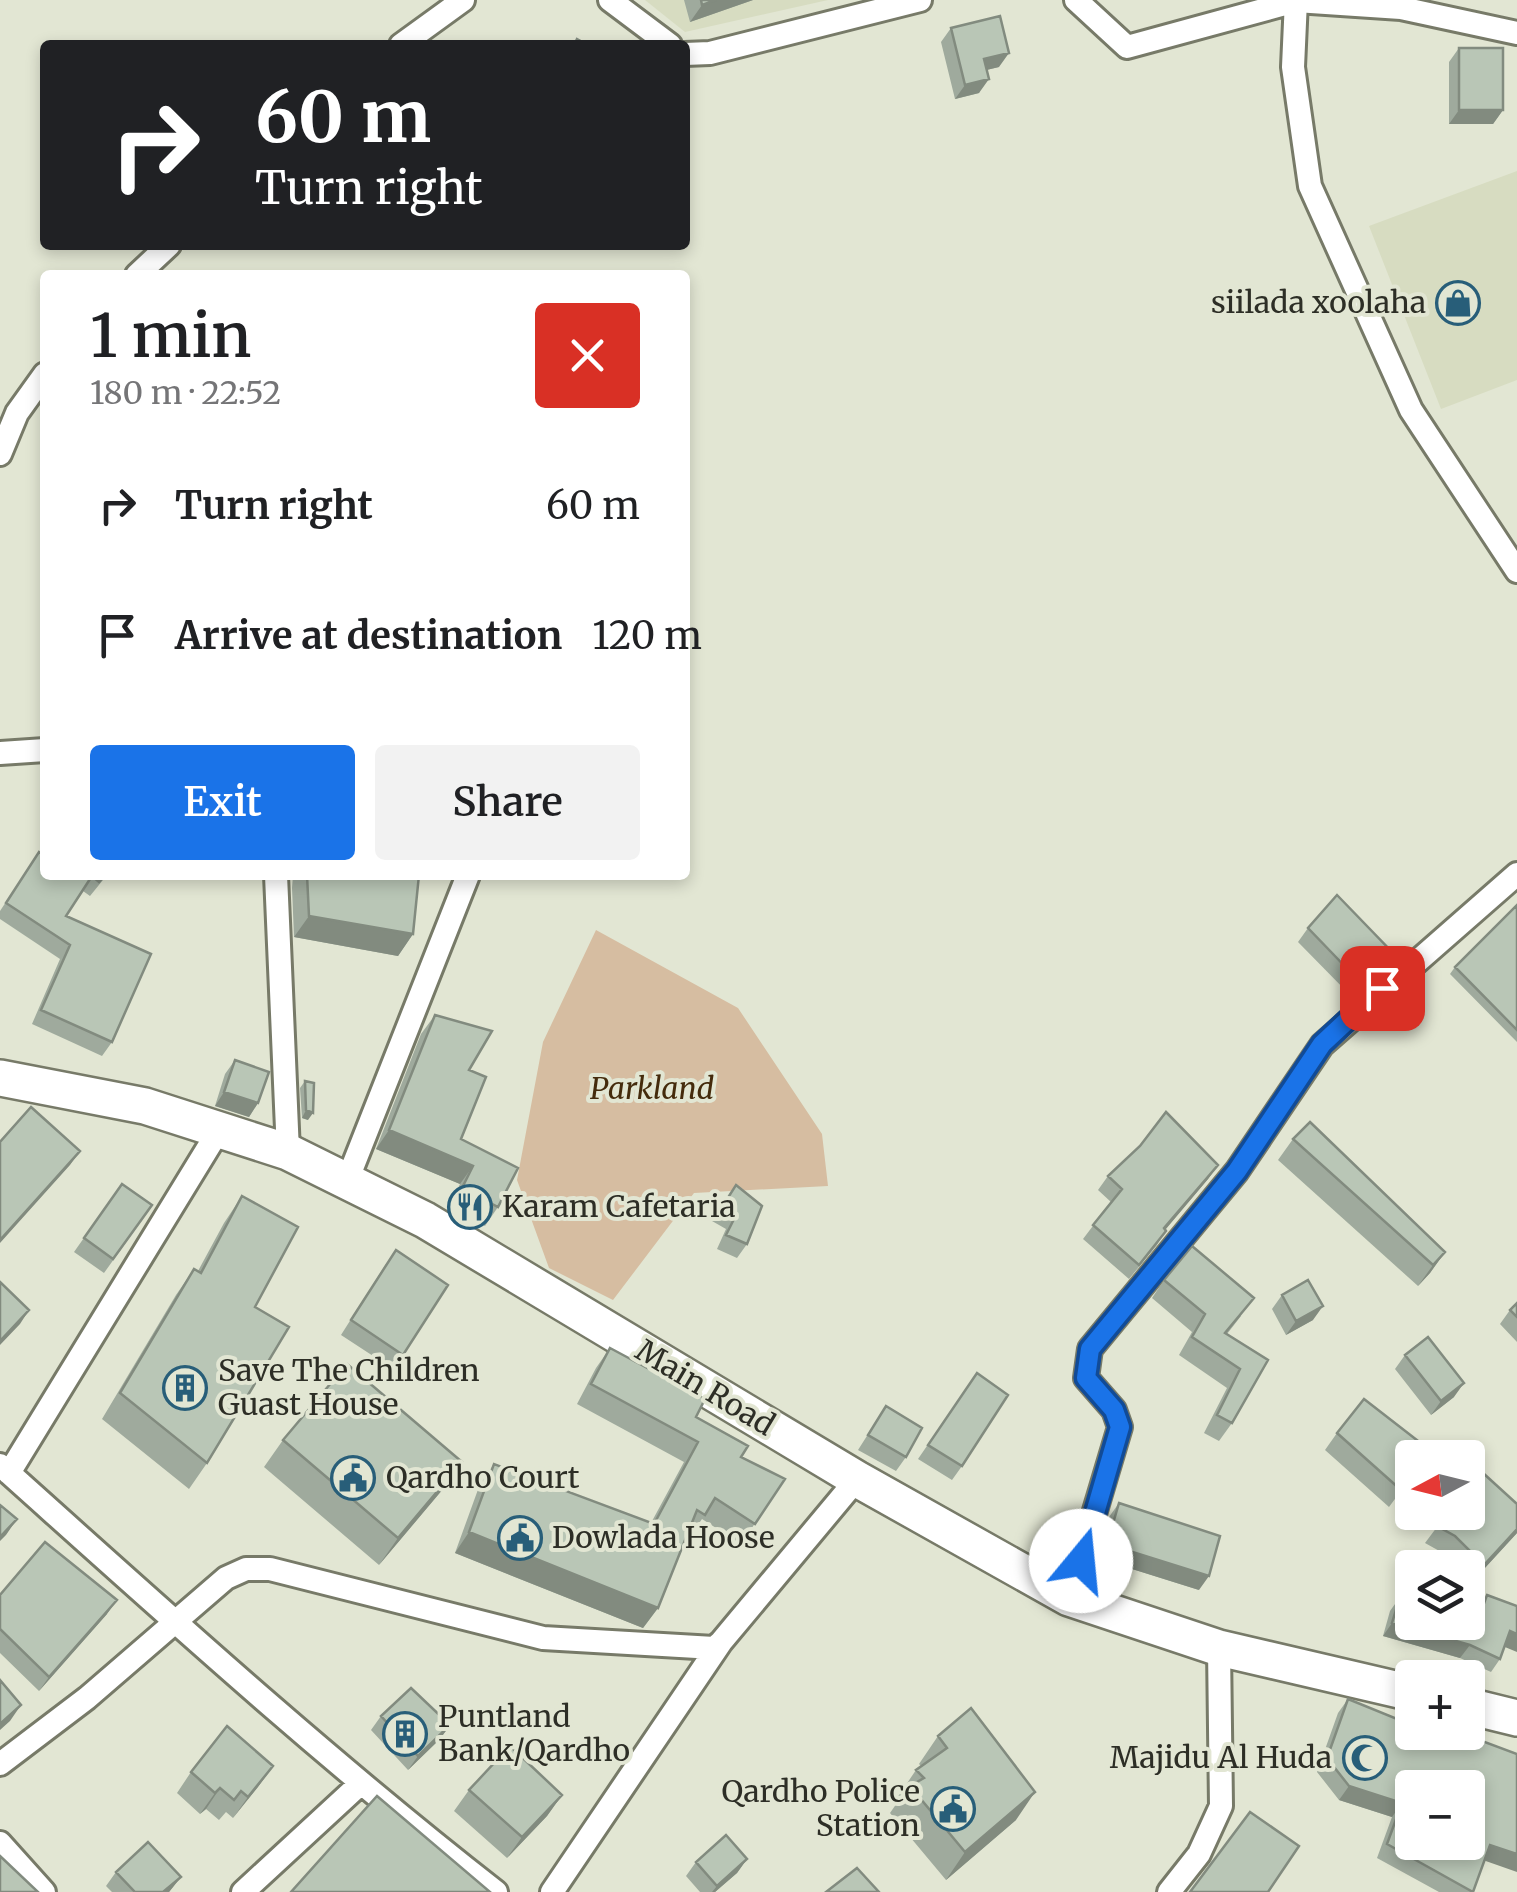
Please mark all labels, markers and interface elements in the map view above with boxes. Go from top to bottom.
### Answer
text: 60 m [255,73,431,161]
icon: right [90,80,220,210]
text: Turn right [255,160,483,216]
shop icon: siilada xoolaha [1435,280,1481,326]
place label: siilada xoolaha [1211,283,1426,321]
text: 1 min [90,298,251,373]
button: close [535,303,640,408]
text: 180 m · 22:52 [90,373,281,413]
icon: right [90,478,145,533]
text: Turn right [175,482,373,529]
text: 60 m [546,482,640,529]
icon: arrive [90,608,145,663]
text: Arrive at destination [175,612,562,659]
text: 120 m [592,612,702,659]
button: Exit [90,745,355,860]
button: Share [375,745,640,860]
pin [1340,946,1425,1031]
icon: arrive [1355,961,1410,1016]
park label: Parkland [590,1069,715,1107]
restaurant icon: Karam Cafetaria [447,1184,493,1230]
place label: Karam Cafetaria [502,1187,736,1225]
street label: Main Road [629,1331,782,1443]
place label: Save The Children Guast House [218,1351,480,1423]
building icon: Save The Children Guast House [162,1365,208,1411]
north arrow [1395,1440,1485,1530]
map controls [1395,1440,1485,1860]
public building icon: Qardho Court [330,1455,376,1501]
place label: Qardho Court [386,1458,580,1496]
position arrow [1029,1509,1133,1613]
public building icon: Dowlada Hoose [497,1515,543,1561]
place label: Dowlada Hoose [552,1518,775,1556]
button: layers [1395,1550,1485,1640]
button: + [1395,1660,1485,1750]
place label: Puntland Bank/Qardho [438,1697,630,1769]
building icon: Puntland Bank/Qardho [382,1711,428,1757]
mosque icon: Majidu Al Huda [1342,1735,1388,1781]
place label: Majidu Al Huda [1110,1738,1332,1776]
button: − [1395,1770,1485,1860]
place label: Qardho Police Station [722,1772,920,1844]
public building icon: Qardho Police Station [930,1786,976,1832]

